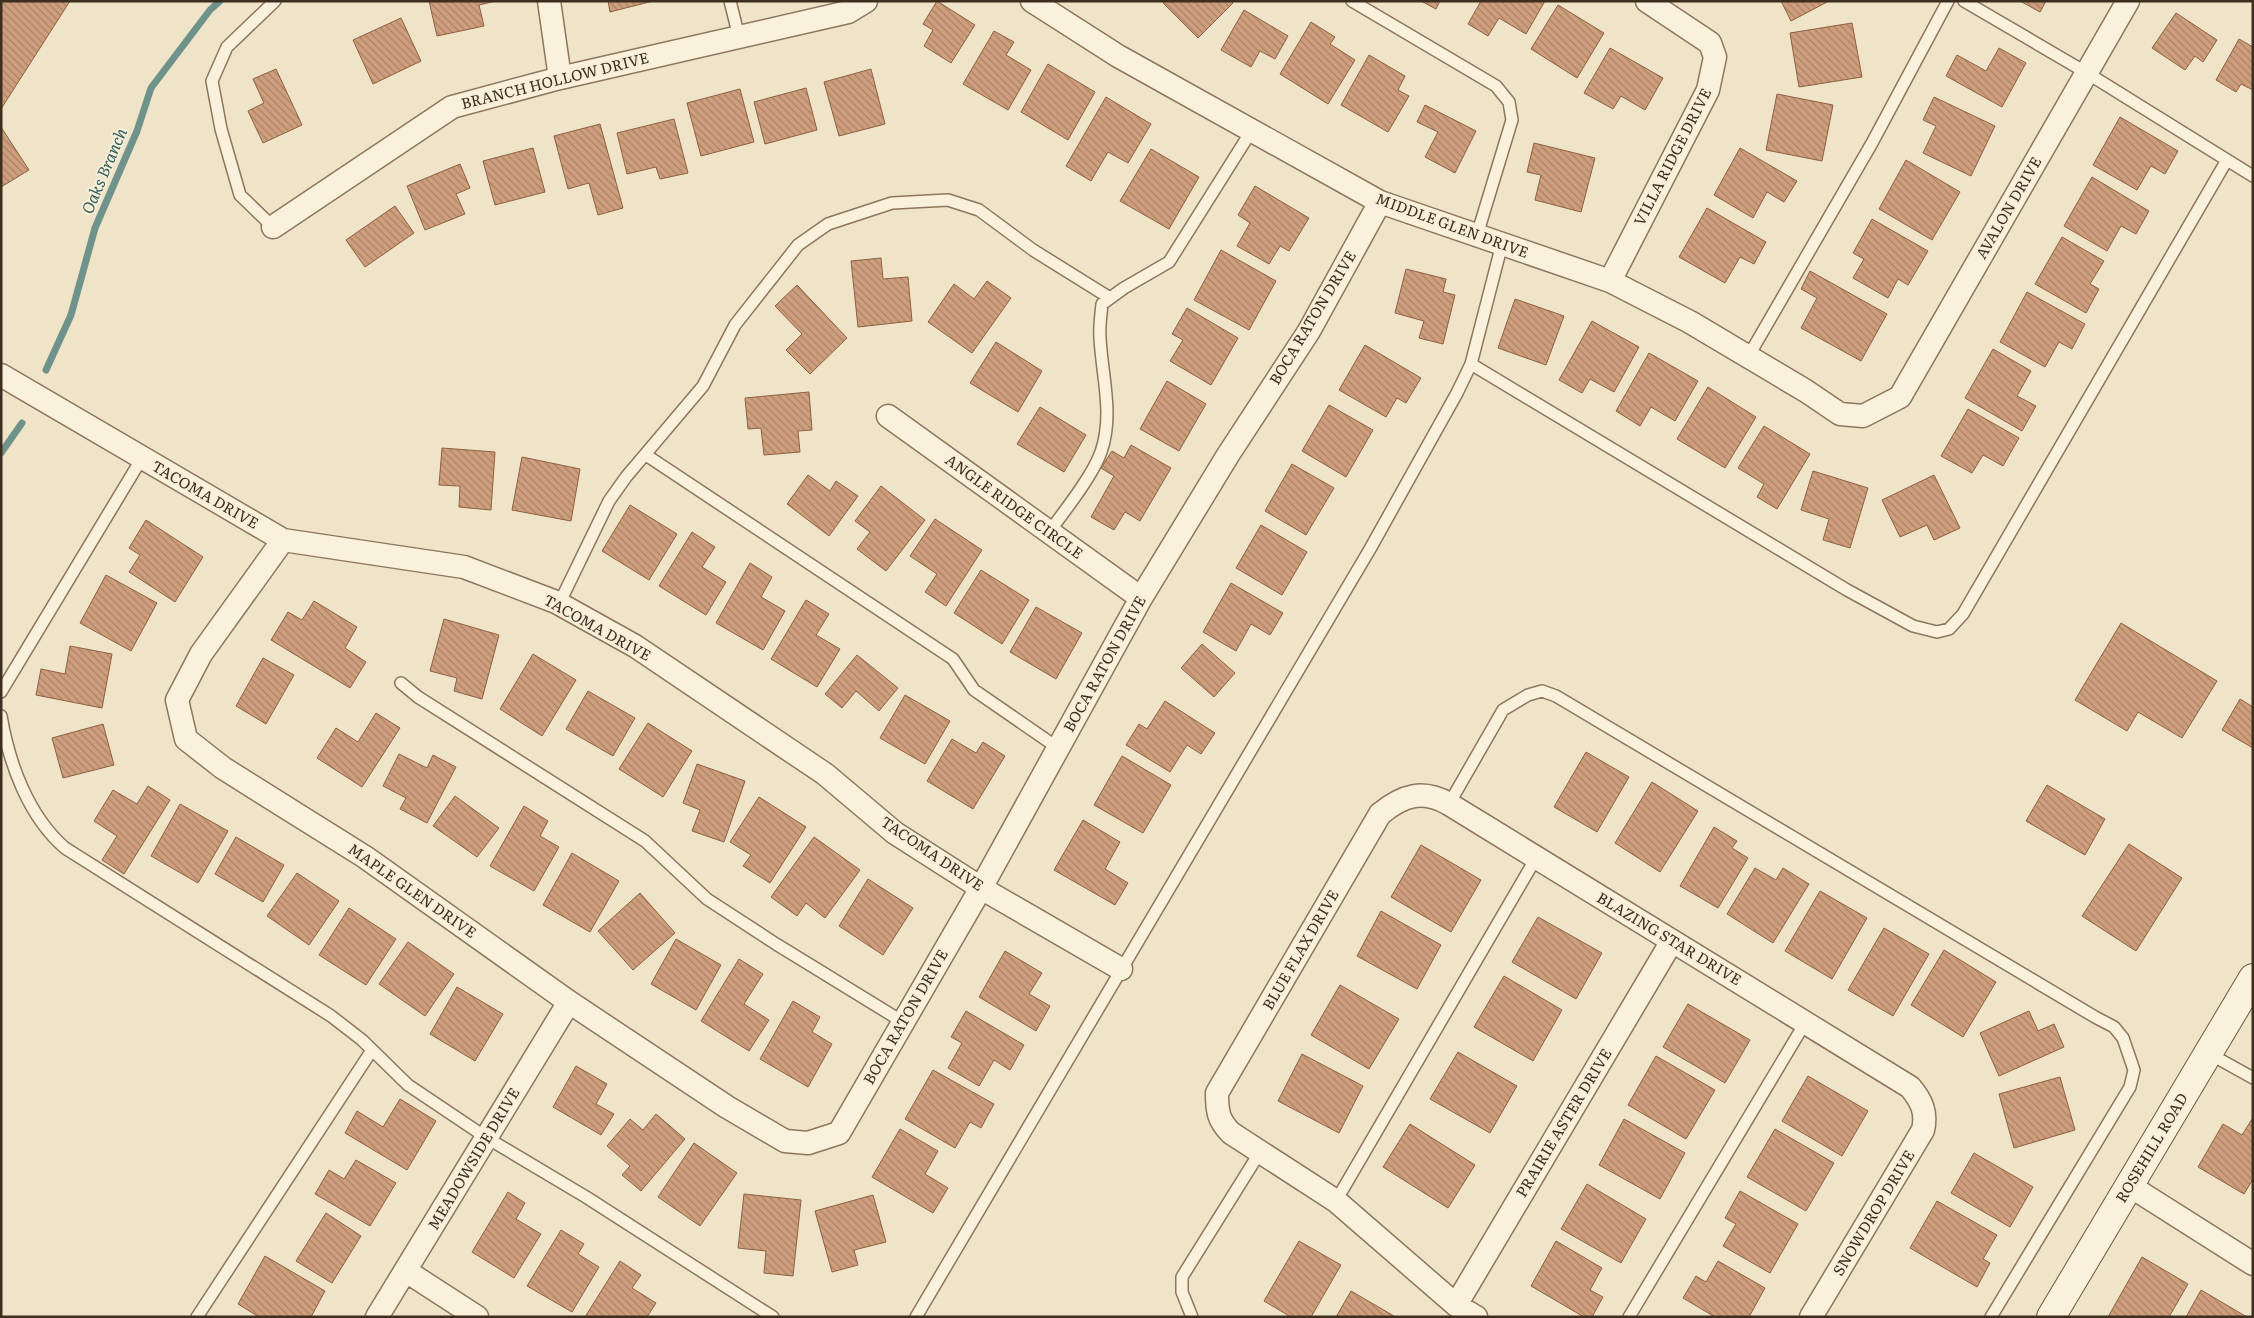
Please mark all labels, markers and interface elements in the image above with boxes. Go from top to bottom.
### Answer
street label: BRANCH HOLLOW DRIVE [458,45,651,114]
street label: VILLA RIDGE DRIVE [1627,83,1716,229]
water label: Oaks Branch [74,123,132,217]
street label: AVALON DRIVE [1969,152,2046,263]
street label: MIDDLE GLEN DRIVE [1373,186,1532,263]
street label: BOCA RATON DRIVE [1262,246,1361,389]
street label: ANGLE RIDGE CIRCLE [941,448,1089,564]
street label: TACOMA DRIVE [148,454,263,534]
street label: TACOMA DRIVE [540,588,656,666]
street label: BOCA RATON DRIVE [1057,591,1151,736]
street label: TACOMA DRIVE [877,810,989,896]
street label: MAPLE GLEN DRIVE [344,837,482,943]
street label: BLUE FLAX DRIVE [1256,885,1344,1014]
street label: BLAZING STAR DRIVE [1593,885,1747,990]
street label: BOCA RATON DRIVE [857,944,953,1088]
street label: PRAIRIE ASTER DRIVE [1509,1043,1616,1201]
street label: MEADOWSIDE DRIVE [421,1083,524,1234]
street label: ROSEHILL ROAD [2109,1088,2193,1207]
street label: SNOWDROP DRIVE [1826,1145,1919,1280]

